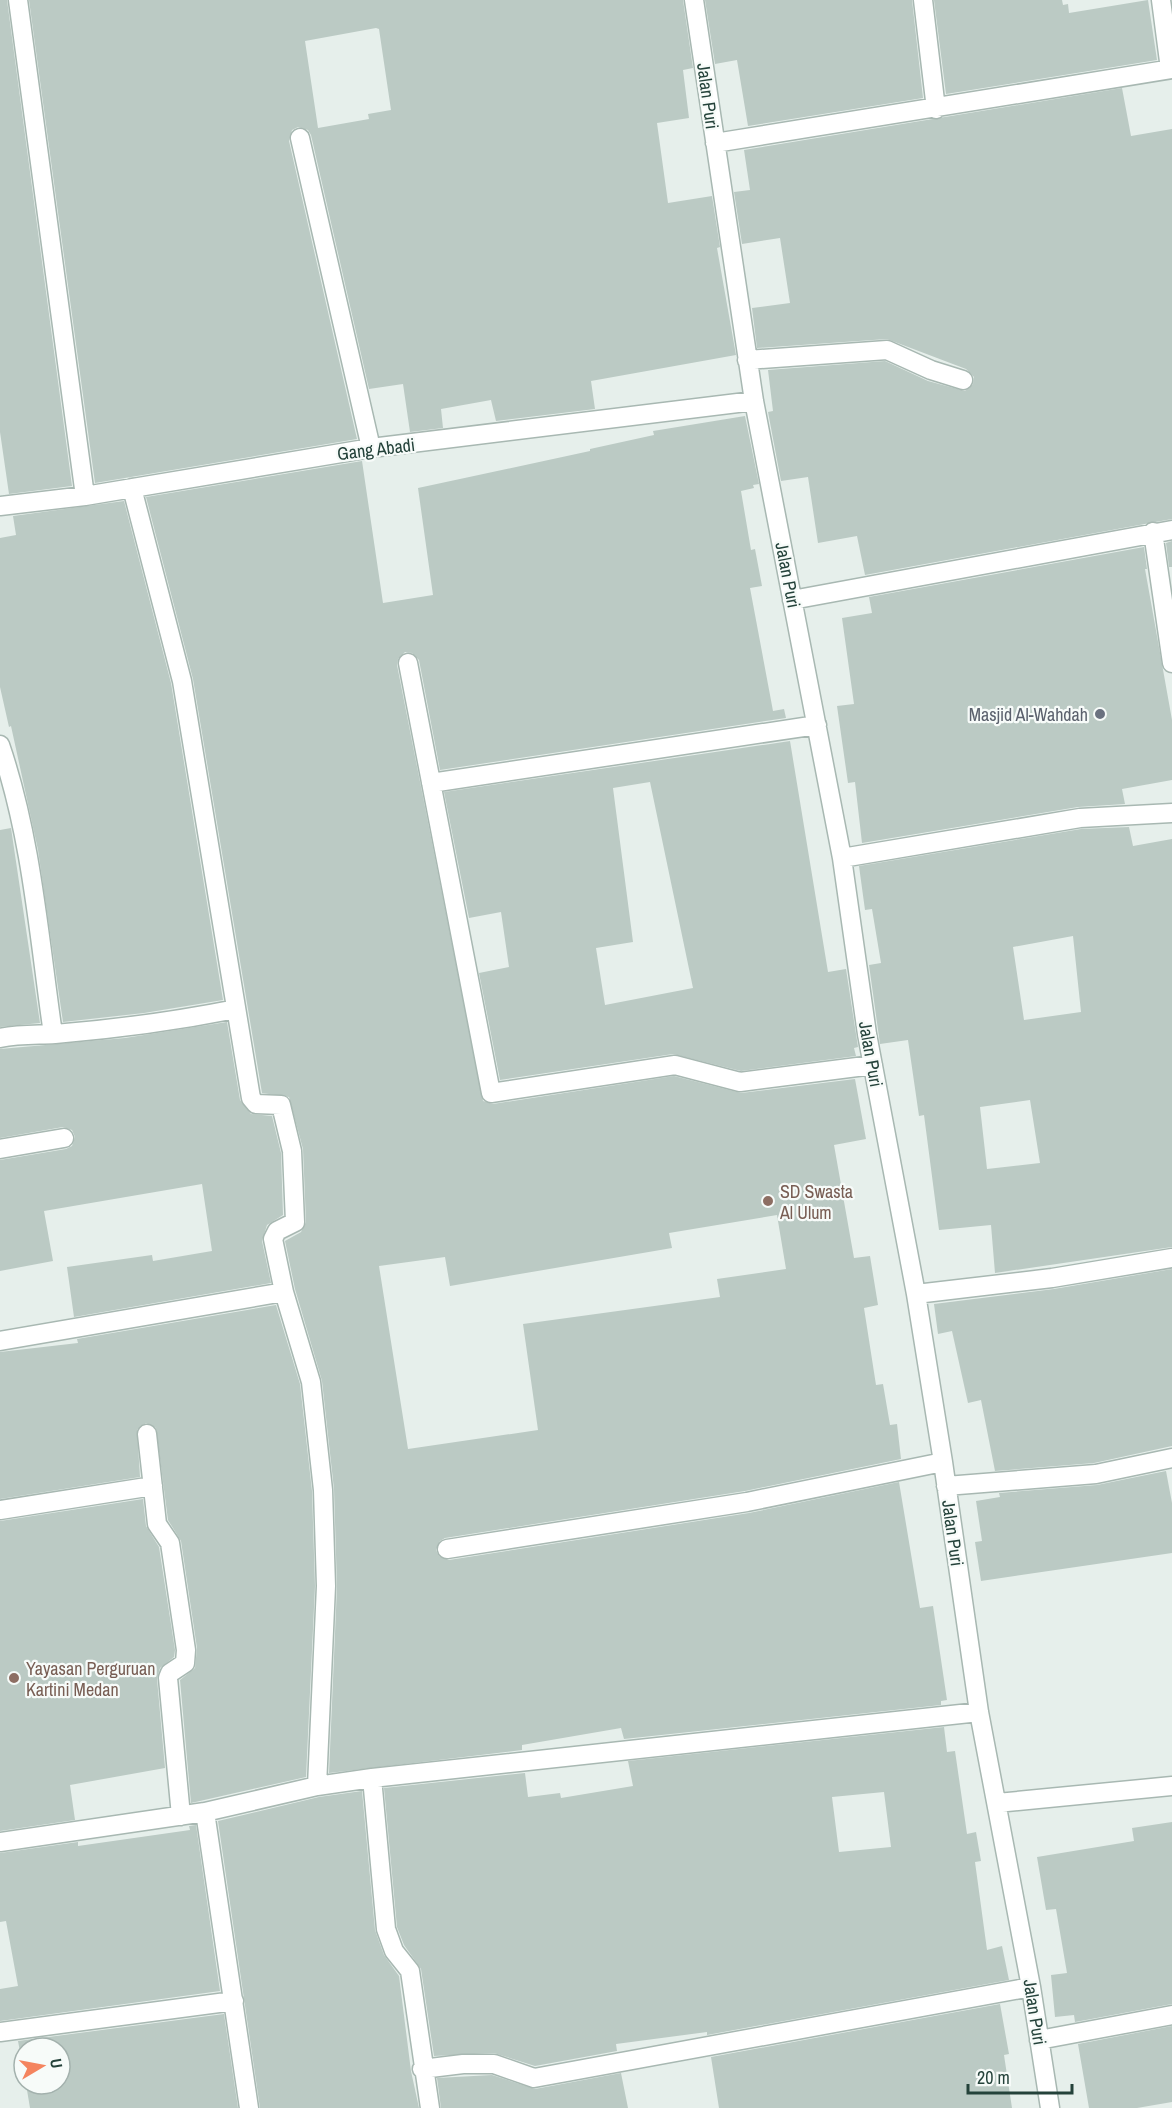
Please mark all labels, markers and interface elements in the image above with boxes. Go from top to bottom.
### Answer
street label: Jalan Puri [691,61,725,131]
street label: Gang Abadi [336,432,416,466]
street label: Jalan Puri [769,540,807,610]
place label: Masjid Al-Wahdah [969,702,1088,727]
marker: Masjid Al-Wahdah [1093,707,1107,721]
street label: Jalan Puri [853,1019,889,1089]
place label: SD Swasta Al Ulum [779,1179,853,1225]
marker: SD Swasta Al Ulum [761,1194,775,1208]
street label: Jalan Puri [936,1498,970,1568]
place label: Yayasan Perguruan Kartini Medan [26,1656,155,1702]
marker: Yayasan Perguruan Kartini Medan [7,1671,21,1685]
street label: Jalan Puri [1017,1977,1053,2047]
north arrow [12,2036,72,2096]
text: U [45,2057,68,2070]
scale bar [968,2057,1072,2095]
text: 20 m [977,2065,1010,2090]

